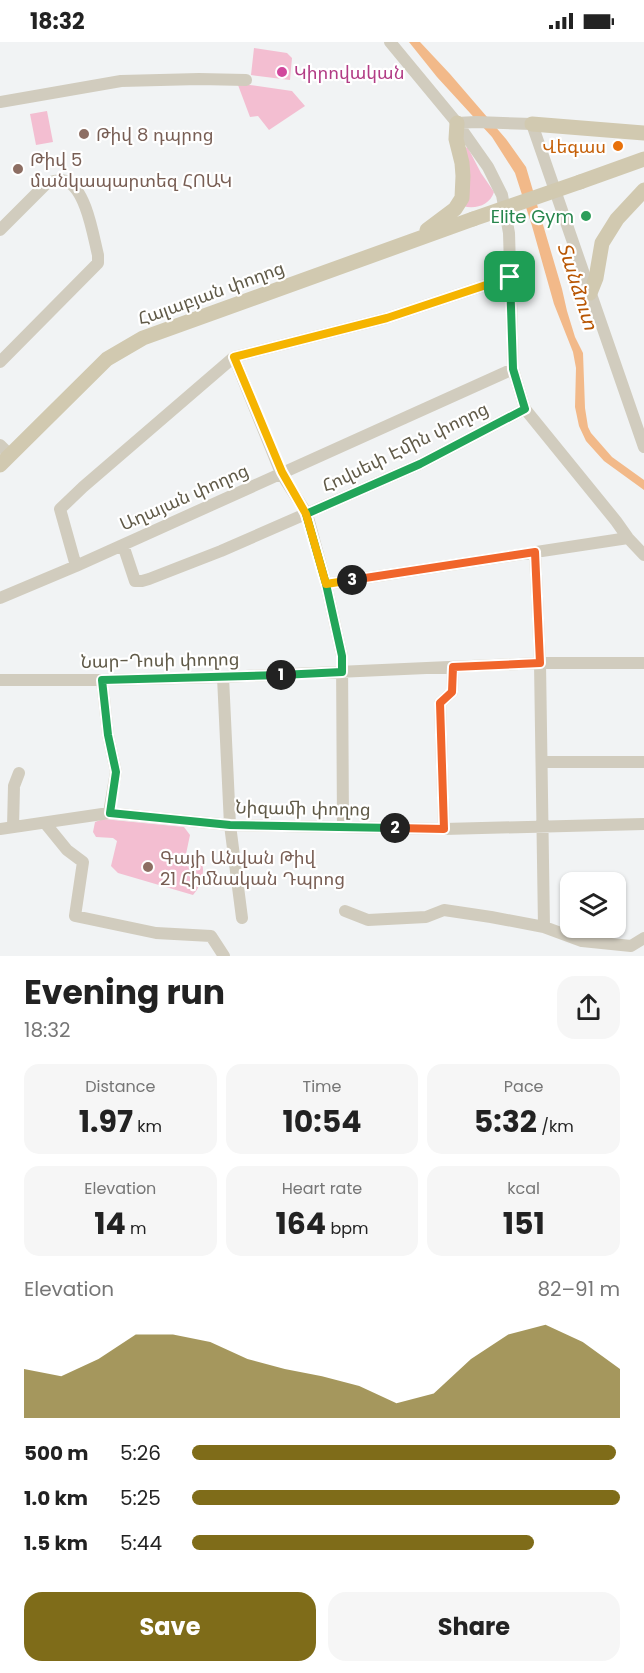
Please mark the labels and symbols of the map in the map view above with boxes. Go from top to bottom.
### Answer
place label: Կիրովական [294,60,404,85]
marker: Կիրովական [275,65,289,79]
place label: Թիվ 8 դպրոց [96,122,213,147]
marker: Թիվ 8 դպրոց [77,127,91,141]
place label: Վեգաս [542,134,606,159]
marker: Վեգաս [611,139,625,153]
place label: Թիվ 5 մանկապարտեզ ՀՈԱԿ [30,147,232,193]
marker: Թիվ 5 մանկապարտեզ ՀՈԱԿ [11,162,25,176]
place label: Elite Gym [491,204,574,229]
marker: Elite Gym [579,209,593,223]
water label: Տանձուտ [551,239,605,334]
pin [484,251,535,302]
street label: Հալաբյան փողոց [134,255,288,331]
street label: Հովսեփ Էմին փողոց [318,396,492,498]
street label: Աղայան փողոց [116,457,252,537]
pin: 3 [337,565,367,595]
street label: Նար-Դոսի փողոց [80,646,240,674]
pin: 1 [266,660,296,690]
street label: Նիզամի փողոց [235,794,371,822]
pin: 2 [380,813,410,843]
place label: Գայի Անվան Թիվ 21 Հիմնական Դպրոց [160,845,345,891]
marker: Գայի Անվան Թիվ 21 Հիմնական Դպրոց [141,860,155,874]

